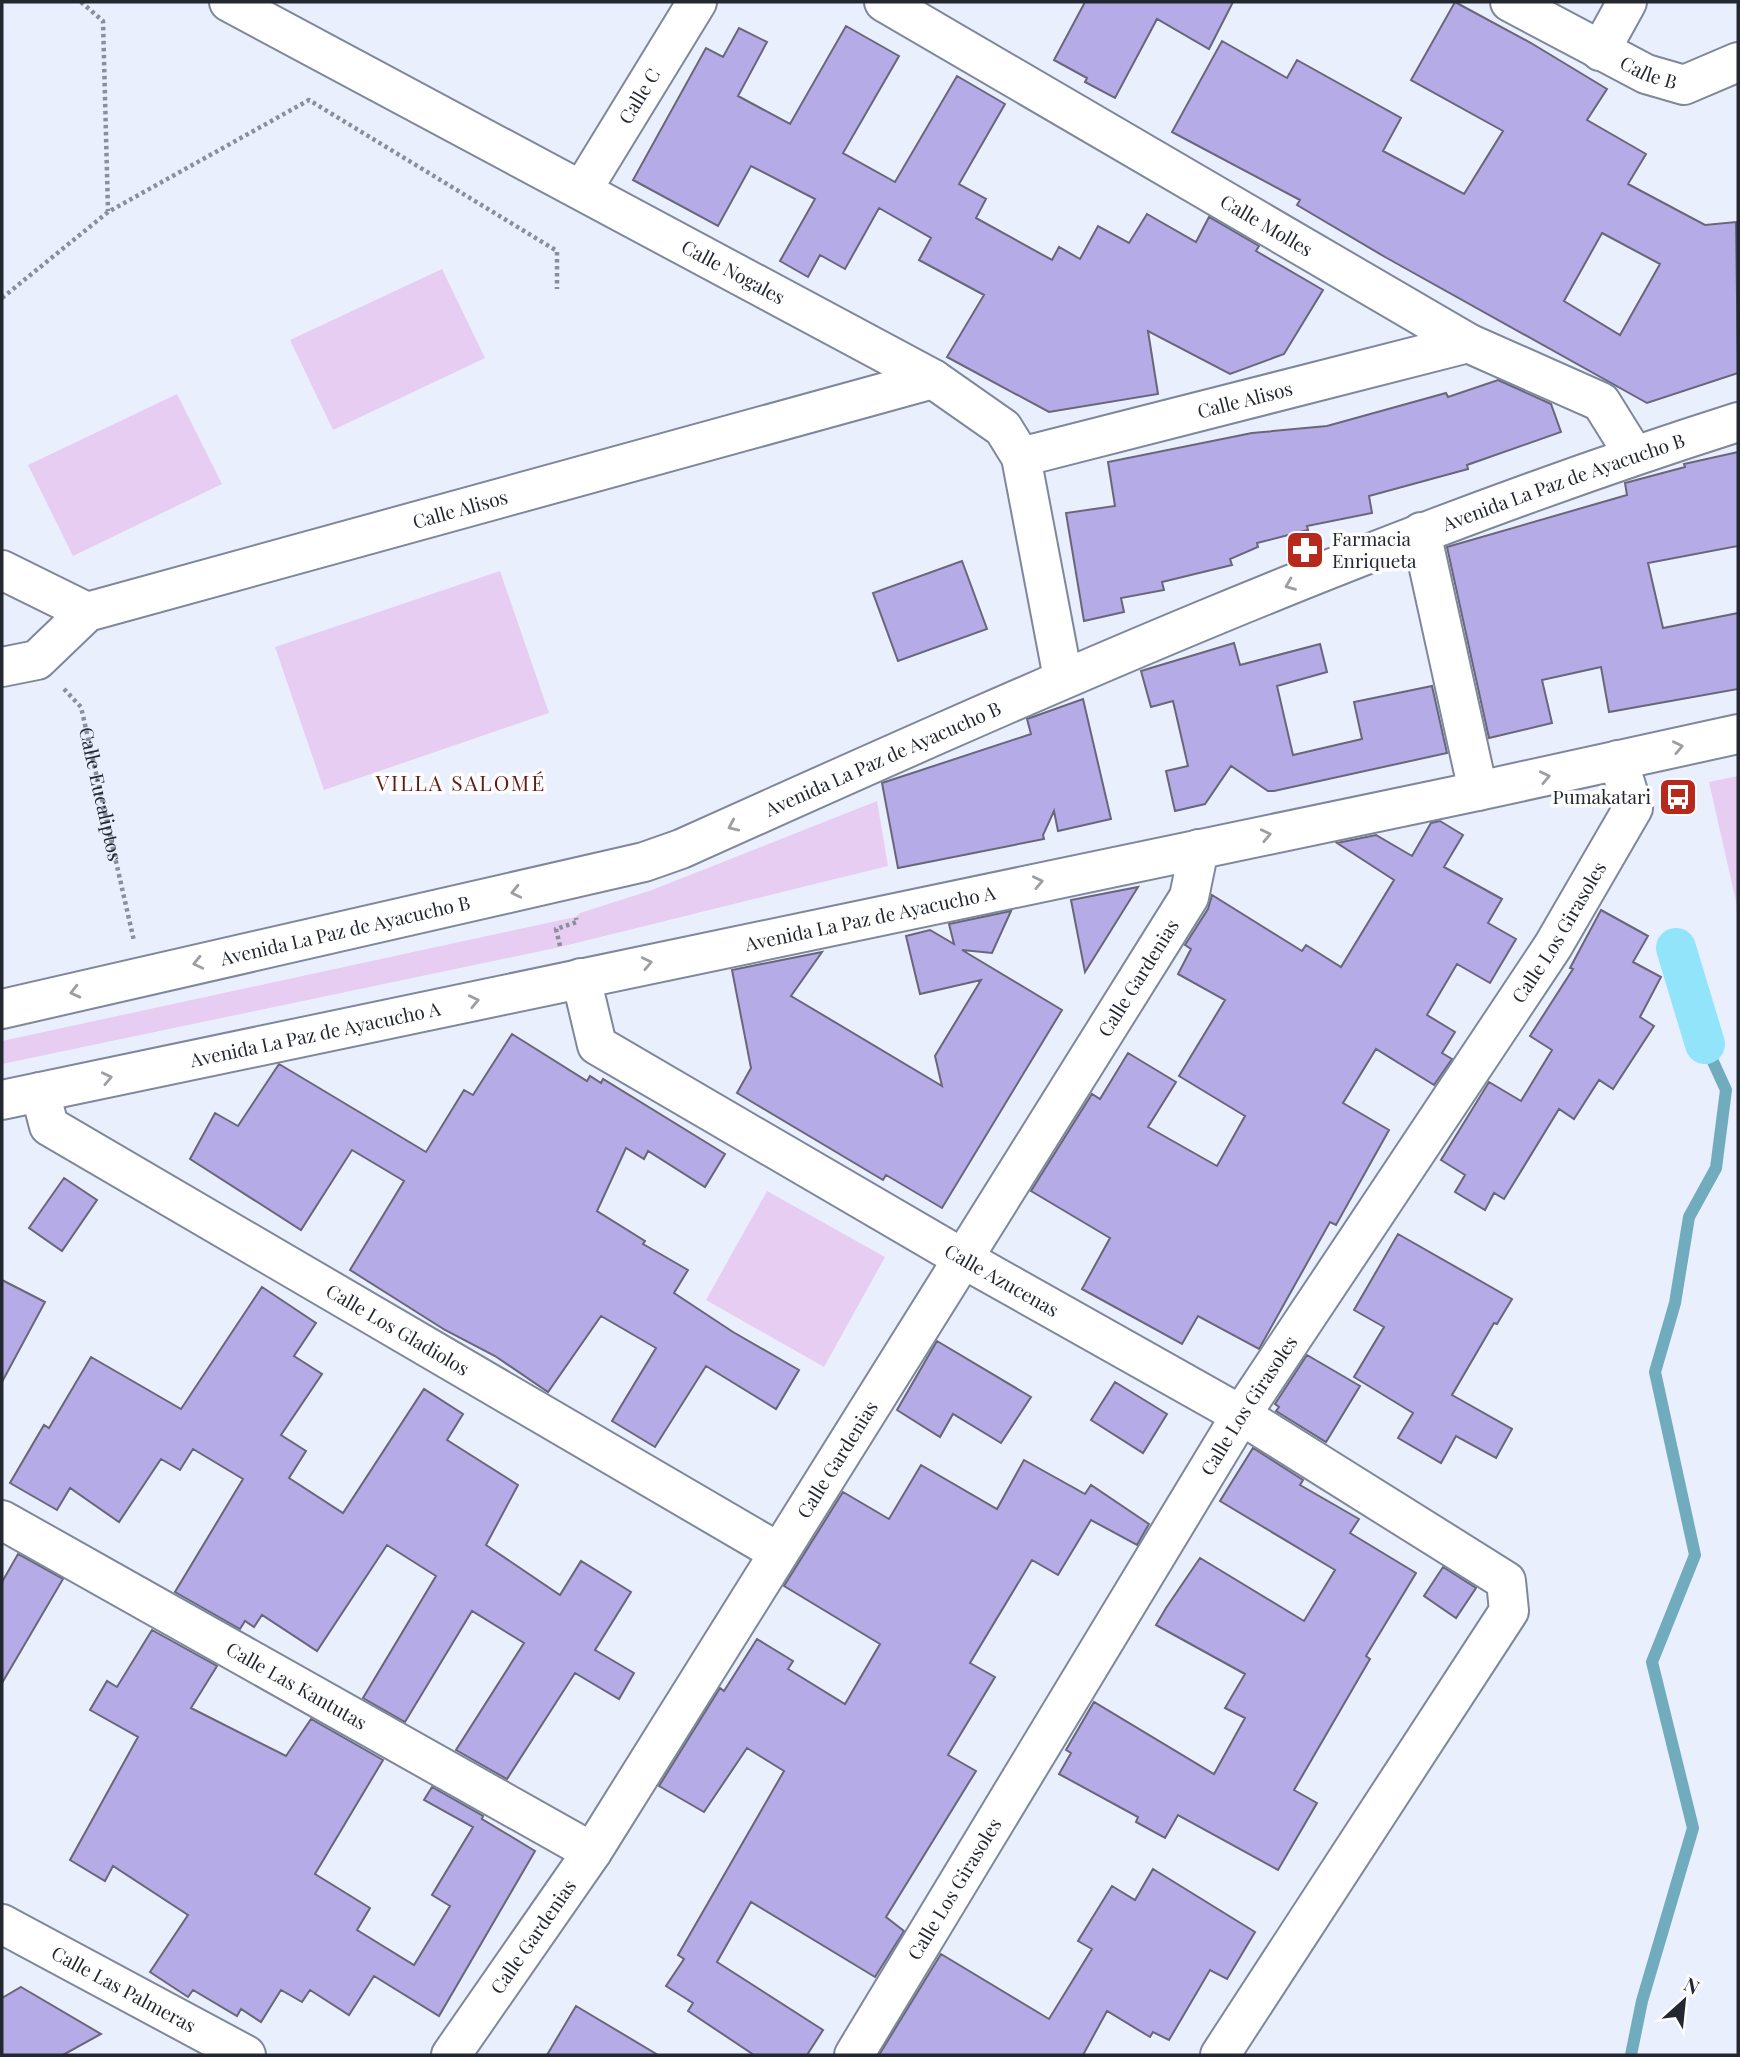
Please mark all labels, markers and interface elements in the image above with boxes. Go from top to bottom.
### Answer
street label: Calle B [1616,49,1680,94]
street label: Calle C [612,63,665,128]
street label: Calle Molles [1216,187,1318,262]
street label: Calle Nogales [677,233,790,309]
street label: Calle Alisos [1194,374,1295,424]
street label: Avenida La Paz de Ayacucho B [1437,426,1688,537]
street label: Calle Alisos [409,483,510,534]
place label: Farmacia Enriqueta [1332,525,1417,573]
pharmacy icon: Farmacia Enriqueta [1284,529,1326,571]
one-way arrow [1285,577,1297,591]
street label: Avenida La Paz de Ayacucho B [760,694,1005,822]
street label: Calle Eucaliptos [74,724,129,863]
one-way arrow [1672,741,1684,756]
district label: VILLA SALOMÉ [375,768,546,796]
one-way arrow [1539,770,1551,785]
bus stop icon: Pumakatari [1657,776,1699,818]
place label: Pumakatari [1553,783,1651,809]
one-way arrow [727,818,740,832]
one-way arrow [1260,829,1272,844]
street label: Calle Los Girasoles [1505,856,1611,1008]
one-way arrow [1032,876,1044,891]
street label: Avenida La Paz de Ayacucho A [742,878,998,956]
one-way arrow [510,884,522,898]
street label: Avenida La Paz de Ayacucho B [217,888,472,971]
street label: Calle Gardenias [1091,914,1184,1041]
one-way arrow [192,955,204,969]
one-way arrow [641,957,653,972]
one-way arrow [69,984,81,998]
street label: Avenida La Paz de Ayacucho A [187,994,443,1073]
one-way arrow [468,994,480,1009]
one-way arrow [101,1071,113,1086]
street label: Calle Azucenas [940,1237,1064,1322]
street label: Calle Los Gladiolos [322,1277,475,1381]
street label: Calle Los Girasoles [1194,1330,1302,1480]
street label: Calle Gardenias [790,1395,883,1523]
street label: Calle Las Kantutas [222,1635,372,1735]
street label: Calle Los Girasoles [901,1813,1006,1964]
street label: Calle Gardenias [483,1874,581,1999]
street label: Calle Las Palmeras [47,1939,201,2038]
north arrow [1649,1966,1719,2036]
text: N [1680,1970,1704,2000]

